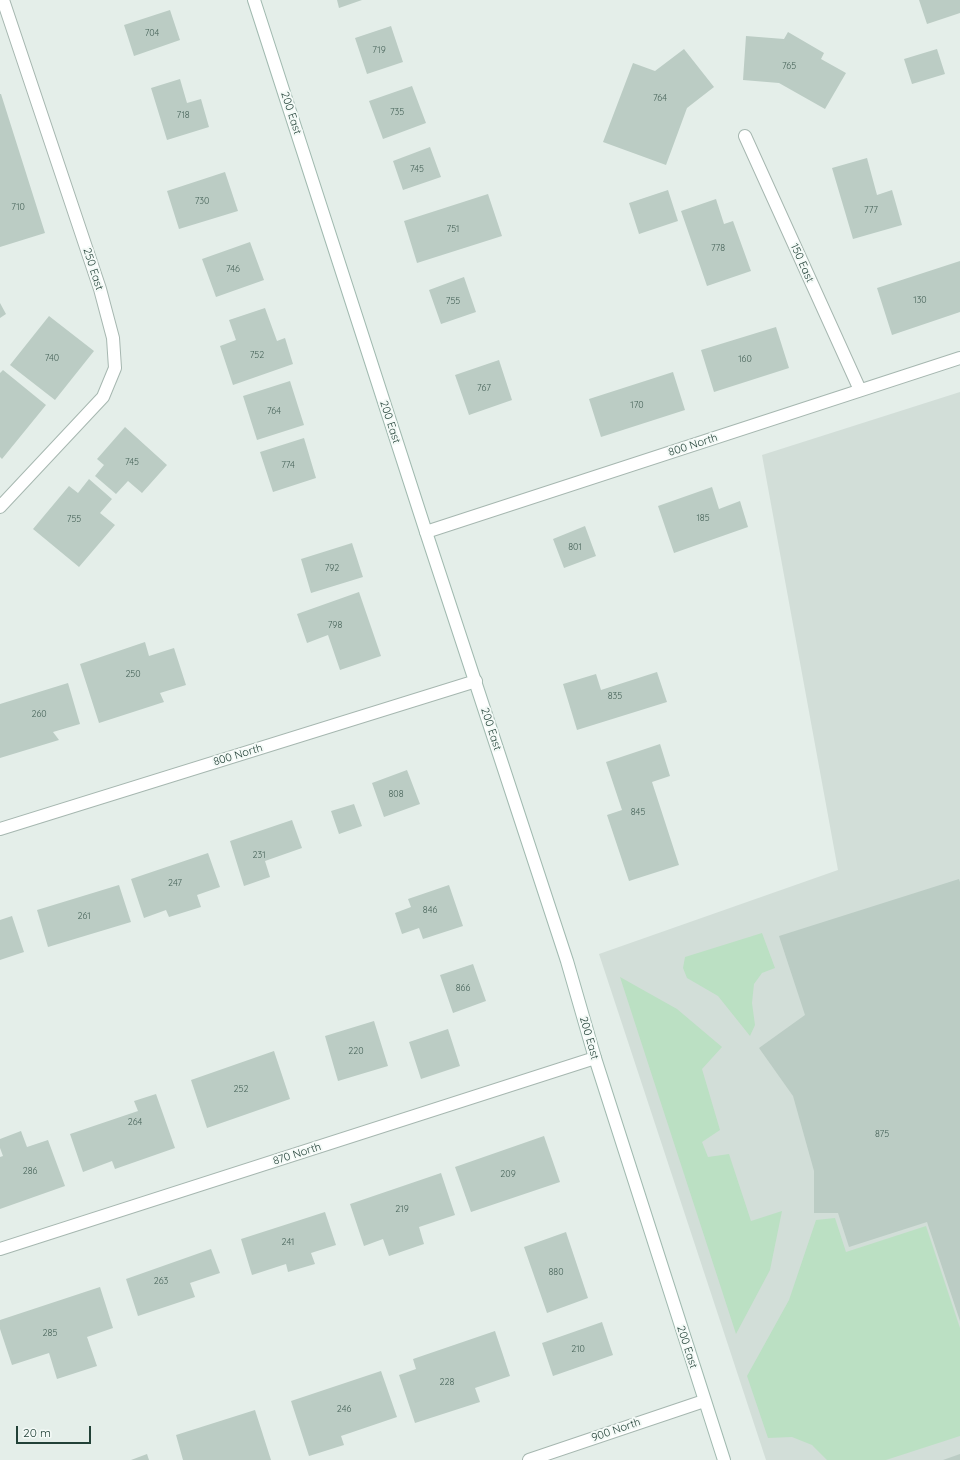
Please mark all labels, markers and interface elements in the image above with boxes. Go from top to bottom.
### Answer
house number: 704 [145,28,159,38]
house number: 719 [372,45,386,55]
house number: 765 [782,61,796,71]
street label: 200 East [278,90,304,136]
house number: 764 [653,93,667,103]
house number: 735 [390,107,404,117]
house number: 718 [176,110,190,120]
house number: 745 [410,164,424,174]
house number: 730 [195,196,209,206]
house number: 710 [11,202,25,212]
house number: 777 [864,205,878,215]
house number: 751 [447,224,459,234]
street label: 150 East [788,241,816,285]
house number: 778 [711,243,725,253]
street label: 250 East [80,246,106,292]
house number: 746 [226,264,240,274]
house number: 130 [913,295,927,305]
house number: 755 [446,296,460,306]
house number: 752 [250,350,264,360]
house number: 740 [45,353,59,363]
house number: 160 [738,354,752,364]
house number: 767 [477,383,491,393]
street label: 200 East [377,399,403,445]
house number: 170 [630,400,644,410]
house number: 764 [267,406,281,416]
street label: 800 North [667,431,719,459]
house number: 745 [125,457,139,467]
house number: 774 [281,460,295,470]
house number: 185 [696,513,710,523]
house number: 755 [67,514,81,524]
house number: 801 [568,542,582,552]
house number: 792 [325,563,339,573]
house number: 798 [328,620,342,630]
house number: 250 [125,669,141,679]
house number: 835 [608,691,622,701]
street label: 200 East [478,706,504,752]
house number: 260 [31,709,47,719]
street label: 800 North [212,741,264,769]
house number: 808 [388,789,404,799]
house number: 845 [631,807,645,817]
house number: 231 [252,850,266,860]
house number: 247 [168,878,182,888]
house number: 846 [423,905,437,915]
house number: 261 [77,911,91,921]
house number: 866 [456,983,470,993]
street label: 200 East [577,1015,601,1061]
house number: 220 [348,1046,364,1056]
house number: 252 [234,1084,248,1094]
house number: 264 [128,1117,142,1127]
house number: 875 [875,1129,889,1139]
street label: 870 North [271,1140,323,1168]
house number: 286 [23,1166,37,1176]
house number: 209 [500,1169,516,1179]
house number: 219 [395,1204,409,1214]
house number: 241 [282,1237,294,1247]
house number: 880 [548,1267,564,1277]
house number: 263 [154,1276,168,1286]
street label: 200 East [674,1324,700,1370]
house number: 285 [43,1328,57,1338]
house number: 210 [571,1344,585,1354]
house number: 228 [440,1377,454,1387]
house number: 246 [337,1404,351,1414]
street label: 900 North [590,1415,642,1445]
scale bar [18,1418,93,1444]
text: 20 m [23,1425,51,1440]

